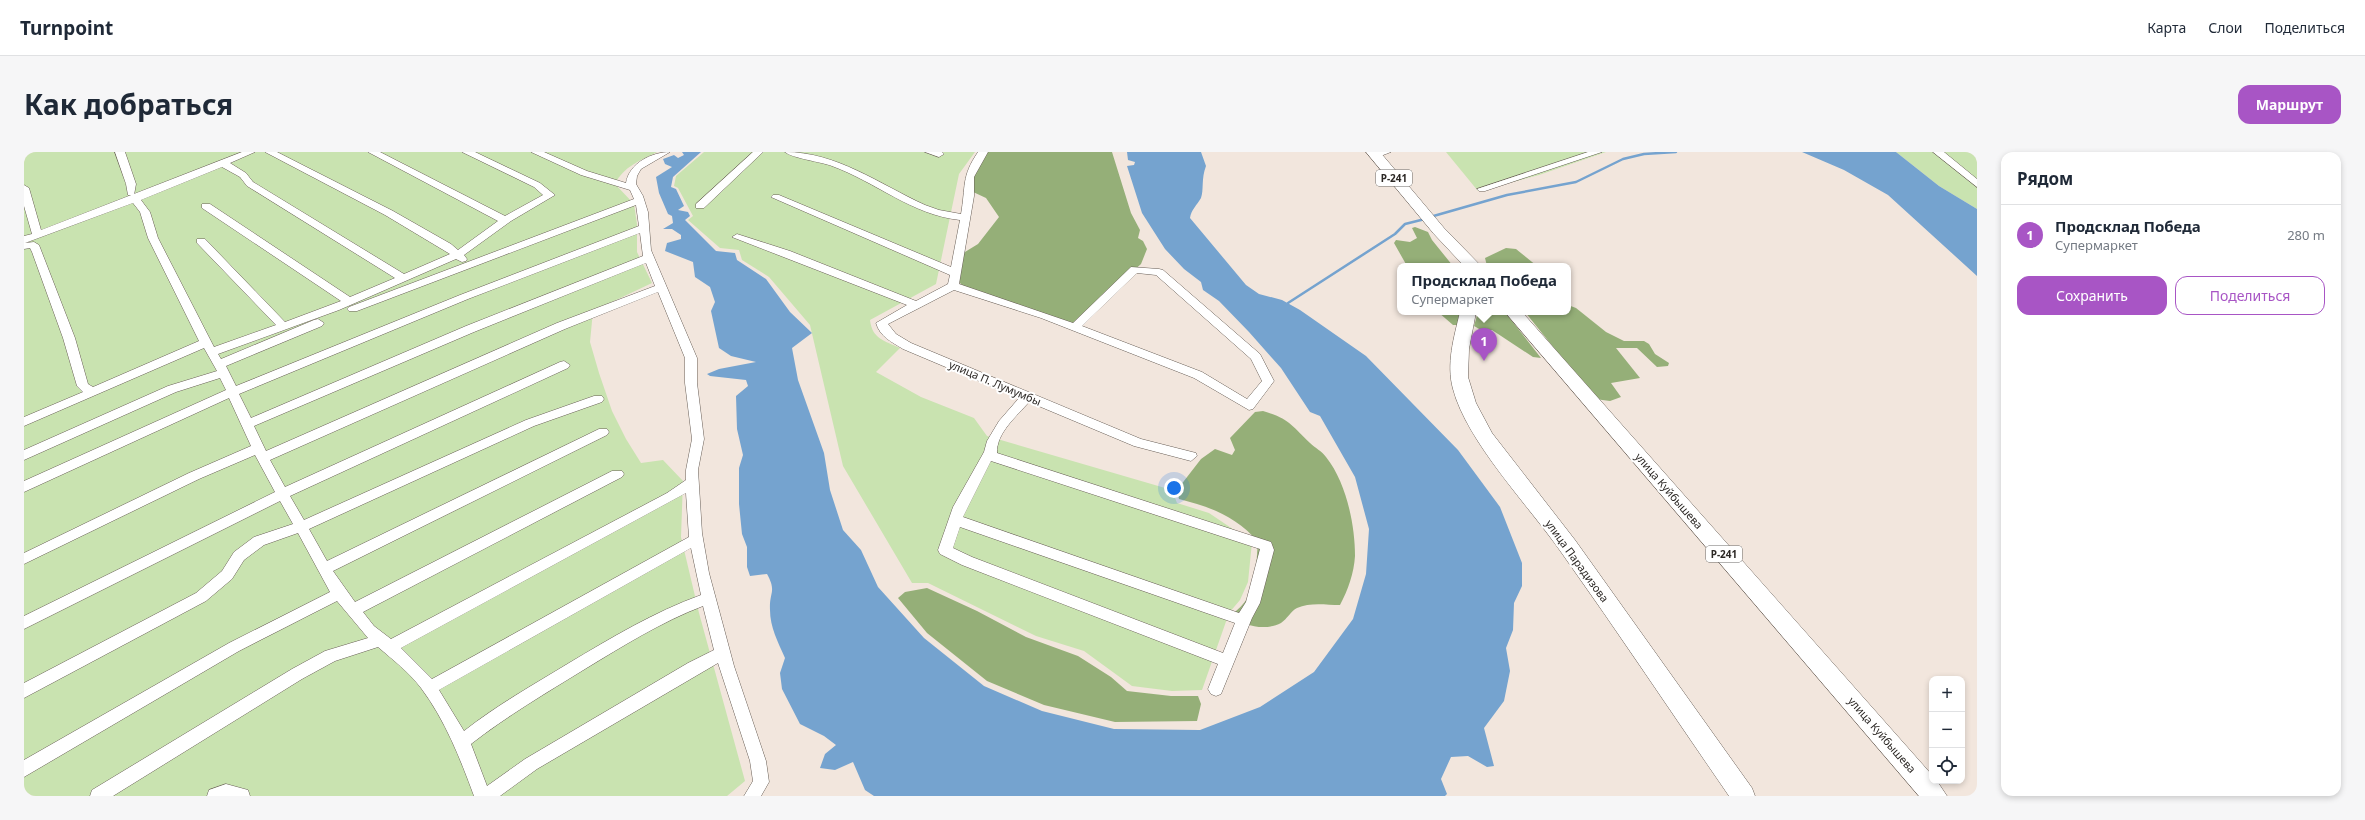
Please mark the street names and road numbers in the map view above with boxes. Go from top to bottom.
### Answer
road number: Р-241 [1376,170,1412,186]
street label: улица П. Лумумбы [947,356,1044,409]
street label: улица Куйбышева [1632,449,1707,532]
street label: улица Парадизова [1542,516,1612,605]
road number: Р-241 [1706,546,1742,562]
street label: улица Куйбышева [1845,693,1920,776]

